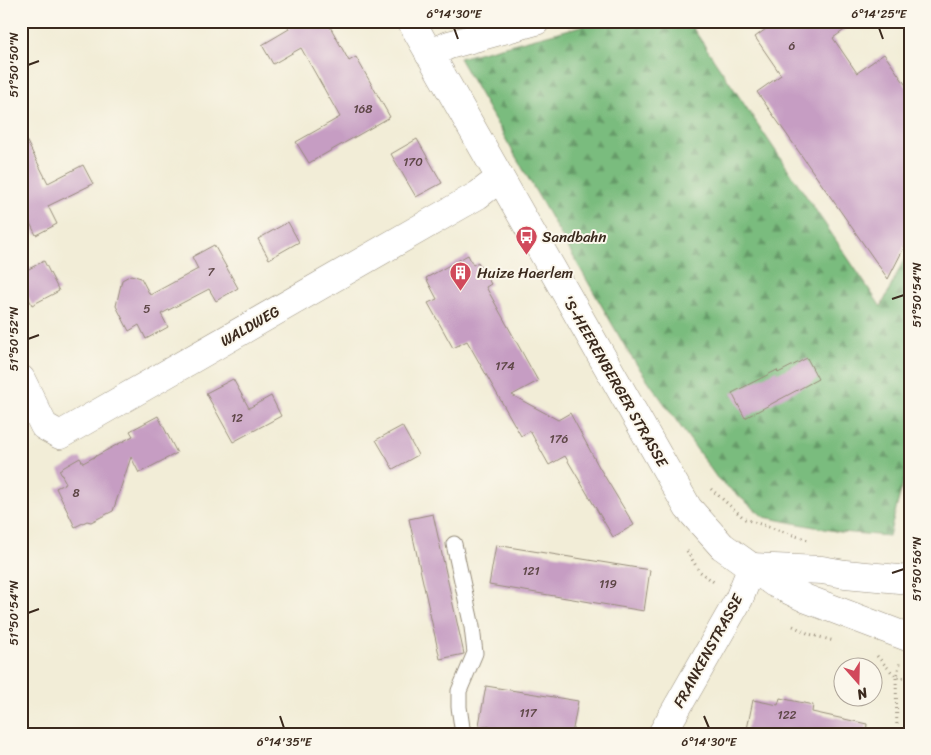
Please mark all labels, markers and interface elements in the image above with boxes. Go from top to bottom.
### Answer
text: 6°14'30"E [427,3,483,25]
text: 6°14'25"E [852,3,908,25]
text: 51°50'50"N [3,32,25,98]
house number: 6 [789,35,796,57]
house number: 168 [353,98,373,120]
house number: 170 [403,151,423,173]
place label: Sandbahn [542,224,606,250]
bus stop icon: Sandbahn [514,225,538,256]
place label: Huize Haerlem [477,260,574,286]
house number: 7 [208,261,216,283]
building icon: Huize Haerlem [449,261,473,292]
text: 51°50'54"N [906,262,928,328]
street label: 'S-HEERENBERGER STRASSE [555,290,676,474]
house number: 5 [143,298,151,320]
street label: WALDWEG [215,298,285,354]
text: 51°50'52"N [3,306,25,371]
house number: 174 [495,355,515,377]
house number: 12 [231,407,243,429]
house number: 176 [550,428,569,450]
house number: 8 [72,482,80,504]
text: 51°50'56"N [906,536,928,601]
house number: 121 [522,560,540,582]
house number: 119 [599,573,617,595]
text: 51°50'54"N [3,580,25,646]
street label: FRANKENSTRASSE [666,588,751,713]
north arrow [834,658,884,708]
text: N [853,680,872,707]
house number: 117 [519,702,538,724]
house number: 122 [778,704,797,726]
text: 6°14'35"E [257,731,313,753]
text: 6°14'30"E [682,731,738,753]

